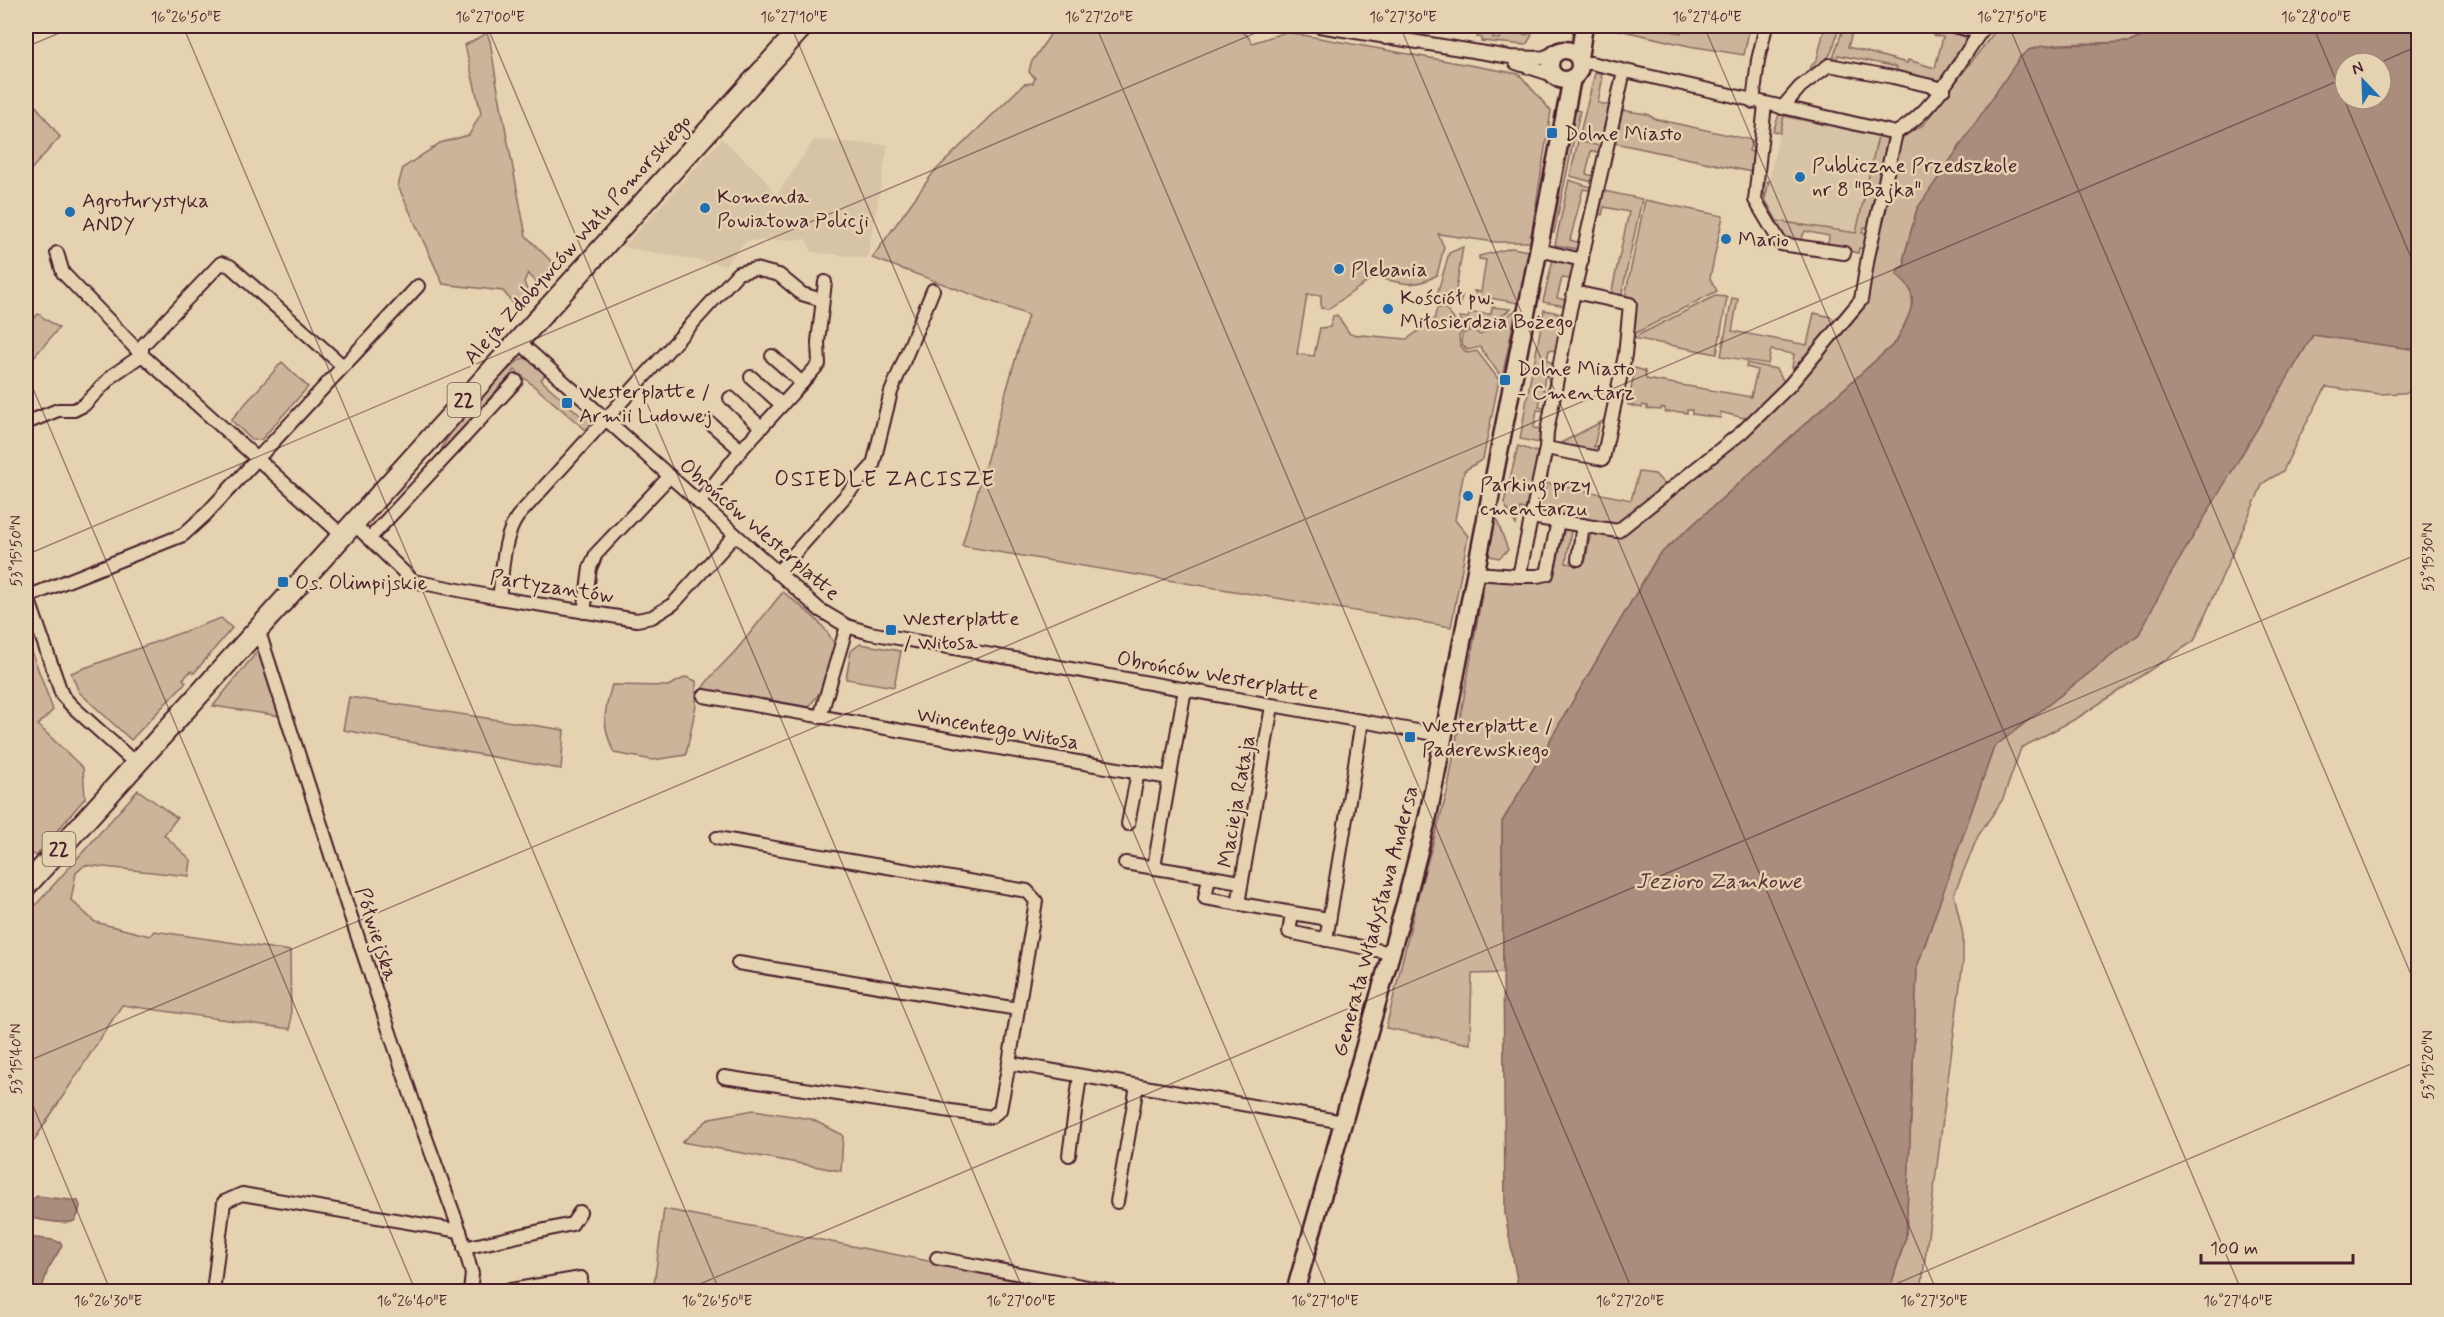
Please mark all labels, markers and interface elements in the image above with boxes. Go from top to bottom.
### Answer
text: 16°26'50"E [151,8,222,28]
text: 16°27'00"E [455,8,525,28]
text: 16°27'10"E [760,8,828,28]
text: 16°27'20"E [1065,8,1133,28]
text: 16°27'30"E [1369,8,1437,28]
text: 16°27'40"E [1672,8,1742,28]
text: 16°27'50"E [1977,8,2047,28]
text: 16°28'00"E [2281,8,2351,28]
north arrow [2333,51,2393,111]
text: N [2349,57,2367,80]
street label: Aleja Zdobywców Wału Pomorskiego [458,108,699,372]
place label: Dolne Miasto [1564,120,1682,148]
marker: Dolne Miasto [1545,126,1559,140]
place label: Publiczne Przedszkole nr 8 "Bajka" [1812,152,2018,204]
marker: Publiczne Przedszkole nr 8 "Bajka" [1793,170,1807,184]
place label: Komenda Powiatowa Policji [717,183,869,235]
place label: Agroturystyka ANDY [82,187,209,239]
marker: Komenda Powiatowa Policji [698,201,712,215]
marker: Agroturystyka ANDY [63,205,77,219]
place label: Mario [1738,226,1789,254]
marker: Mario [1719,232,1733,246]
place label: Plebania [1351,256,1428,284]
marker: Plebania [1332,262,1346,276]
place label: Kościół pw. Miłosierdzia Bożego [1400,284,1573,336]
marker: Kościół pw. Miłosierdzia Bożego [1381,302,1395,316]
place label: Dolne Miasto - Cmentarz [1517,355,1635,407]
marker: Dolne Miasto - Cmentarz [1498,373,1512,387]
place label: Westerplatte / Armii Ludowej [579,378,712,430]
road number: 22 [448,383,480,417]
marker: Westerplatte / Armii Ludowej [560,396,574,410]
street label: Obrońców Westerplatte [673,452,846,607]
district label: OSIEDLE ZACISZE [774,466,996,494]
place label: Parking przy cmentarzu [1480,471,1591,523]
marker: Parking przy cmentarzu [1461,489,1475,503]
text: 53°15'50"N [7,515,27,587]
text: 53°15'30"N [2419,522,2439,592]
street label: Partyzantów [488,563,616,611]
place label: Os. Olimpijskie [295,569,427,597]
marker: Os. Olimpijskie [276,575,290,589]
place label: Westerplatte / Witosa [903,605,1020,657]
marker: Westerplatte / Witosa [884,623,898,637]
street label: Obrońców Westerplatte [1115,644,1321,708]
street label: Wincentego Witosa [914,701,1081,758]
place label: Westerplatte / Paderewskiego [1422,712,1553,764]
marker: Westerplatte / Paderewskiego [1403,730,1417,744]
street label: Macieja Rataja [1212,733,1262,870]
street label: Generała Władysława Andersa [1326,783,1426,1060]
road number: 22 [42,832,76,866]
water label: Jezioro Zamkowe [1636,868,1803,896]
street label: Półwiejska [348,884,404,985]
text: 53°15'40"N [7,1023,27,1095]
text: 53°15'20"N [2419,1030,2439,1100]
scale bar [2201,1227,2352,1265]
text: 100 m [2210,1237,2258,1261]
text: 16°26'30"E [74,1292,142,1312]
text: 16°26'40"E [377,1292,447,1312]
text: 16°26'50"E [682,1292,753,1312]
text: 16°27'00"E [986,1292,1056,1312]
text: 16°27'10"E [1291,1292,1359,1312]
text: 16°27'20"E [1596,1292,1664,1312]
text: 16°27'30"E [1900,1292,1968,1312]
text: 16°27'40"E [2203,1292,2273,1312]

